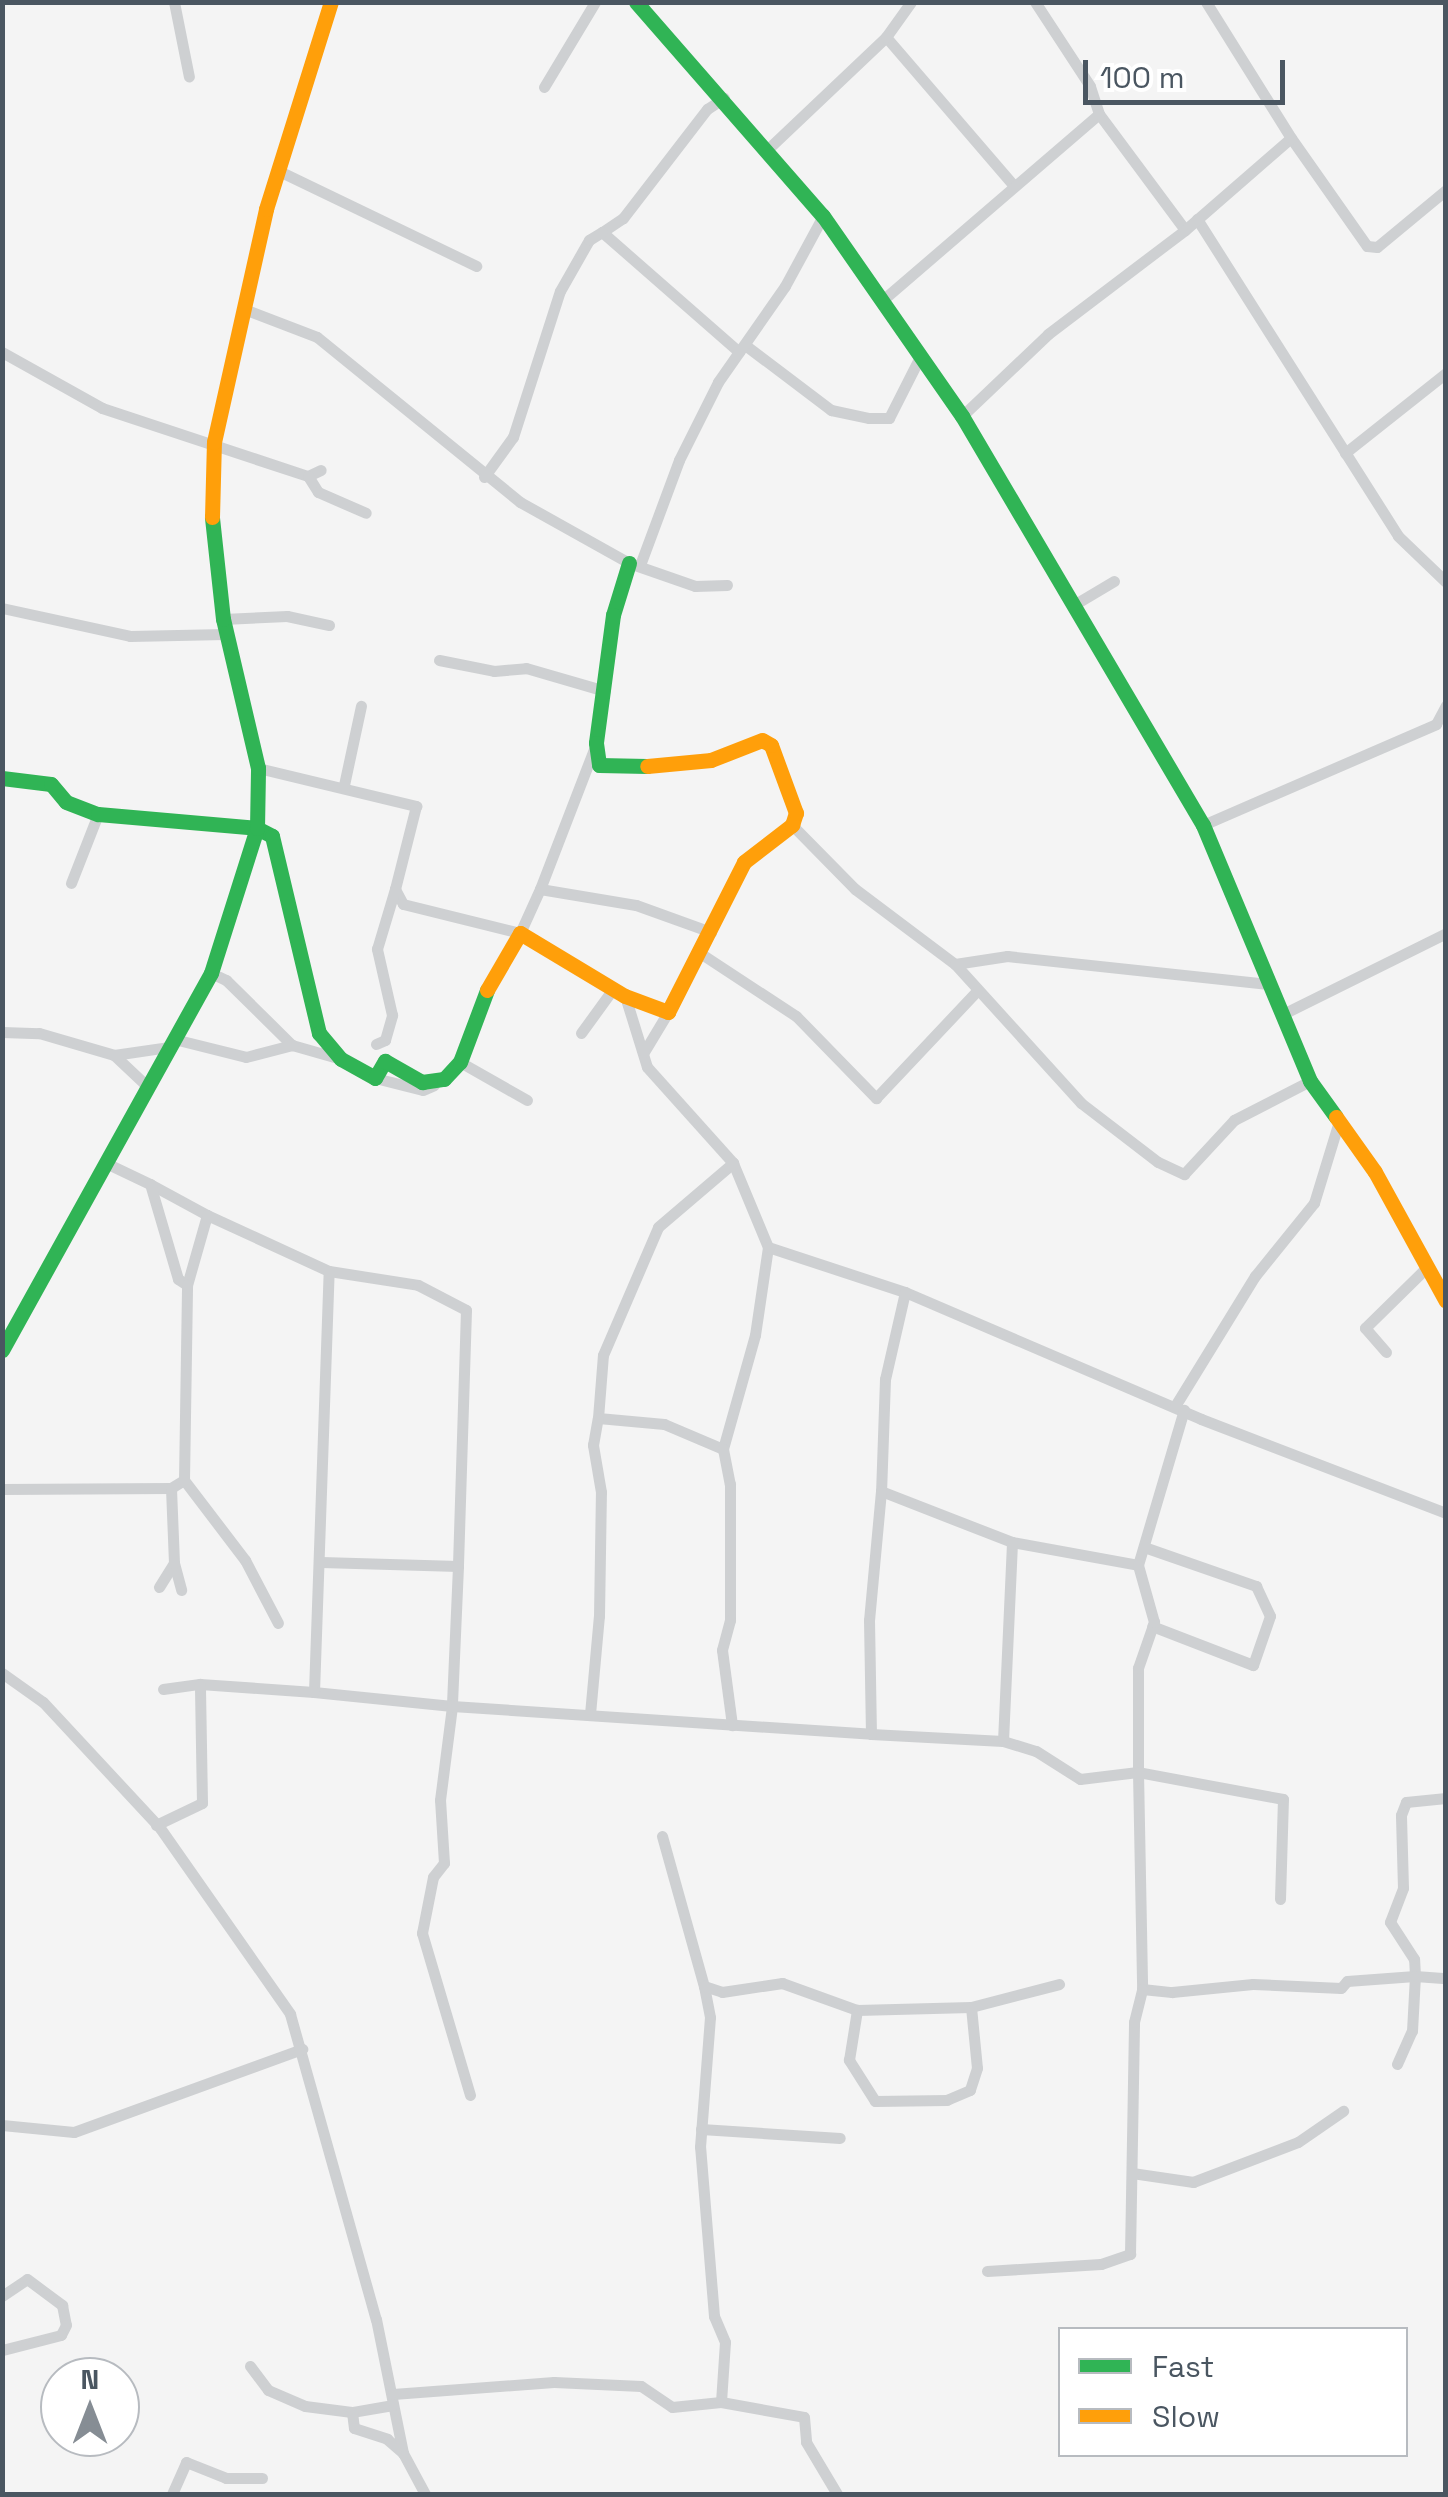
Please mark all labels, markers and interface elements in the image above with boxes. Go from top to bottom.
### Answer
scale bar [1088,40,1290,102]
text: 100 m [1100,58,1185,97]
legend [1058,2327,1408,2457]
text: Fast [1152,2347,1214,2386]
north arrow [40,2357,140,2457]
text: N [81,2361,99,2397]
text: Slow [1152,2397,1220,2436]

